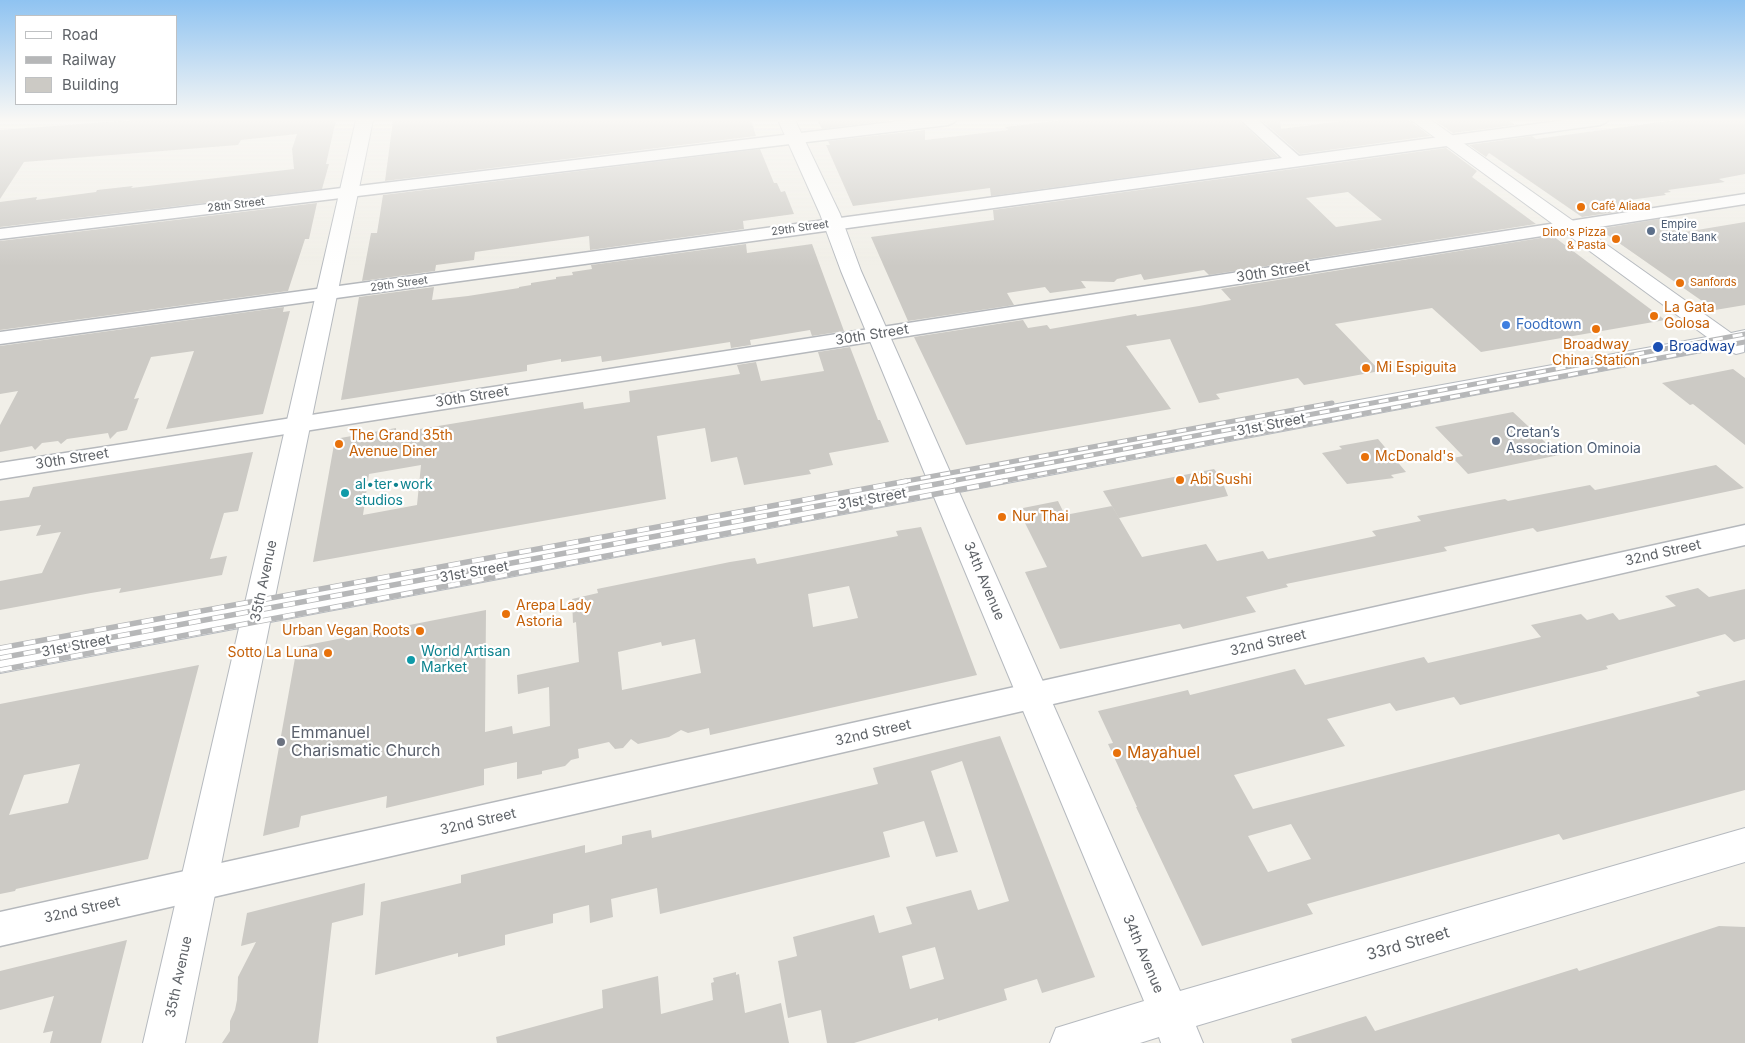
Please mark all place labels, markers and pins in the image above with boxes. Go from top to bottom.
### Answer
place label: Café Aliada [1591,200,1650,214]
marker: Café Aliada [1575,201,1587,213]
place label: Empire State Bank [1661,218,1717,244]
marker: Empire State Bank [1645,225,1657,237]
place label: Dino's Pizza & Pasta [1542,226,1606,252]
marker: Dino's Pizza & Pasta [1610,233,1622,245]
place label: Sanfords [1690,276,1737,290]
marker: Sanfords [1674,277,1686,289]
place label: La Gata Golosa [1664,300,1715,332]
marker: La Gata Golosa [1648,310,1660,322]
place label: Foodtown [1516,317,1582,333]
marker: Foodtown [1500,319,1512,331]
marker: Broadway China Station [1590,323,1602,335]
place label: Broadway China Station [1552,337,1640,370]
place label: Broadway [1669,339,1735,355]
marker: Broadway [1651,340,1665,354]
place label: Mi Espiguita [1376,360,1457,376]
marker: Mi Espiguita [1360,362,1372,374]
place label: Cretan’s Association Ominoia [1506,425,1641,458]
place label: The Grand 35th Avenue Diner [349,428,453,461]
marker: Cretan’s Association Ominoia [1490,435,1502,447]
marker: The Grand 35th Avenue Diner [333,438,345,450]
place label: McDonald's [1375,449,1454,465]
marker: McDonald's [1359,451,1371,463]
place label: Abi Sushi [1190,472,1252,488]
marker: Abi Sushi [1174,474,1186,486]
place label: al•ter•work studios [355,477,433,510]
marker: al•ter•work studios [339,487,351,499]
place label: Nur Thai [1012,509,1069,525]
marker: Nur Thai [996,511,1008,523]
place label: Arepa Lady Astoria [516,598,592,630]
marker: Arepa Lady Astoria [500,608,512,620]
place label: Urban Vegan Roots [282,623,410,639]
marker: Urban Vegan Roots [414,625,426,637]
place label: World Artisan Market [421,644,511,676]
place label: Sotto La Luna [228,645,318,661]
marker: Sotto La Luna [322,647,334,659]
marker: World Artisan Market [405,654,417,666]
place label: Emmanuel Charismatic Church [291,723,440,761]
marker: Emmanuel Charismatic Church [275,736,287,748]
place label: Mayahuel [1127,743,1200,763]
marker: Mayahuel [1111,747,1123,759]

